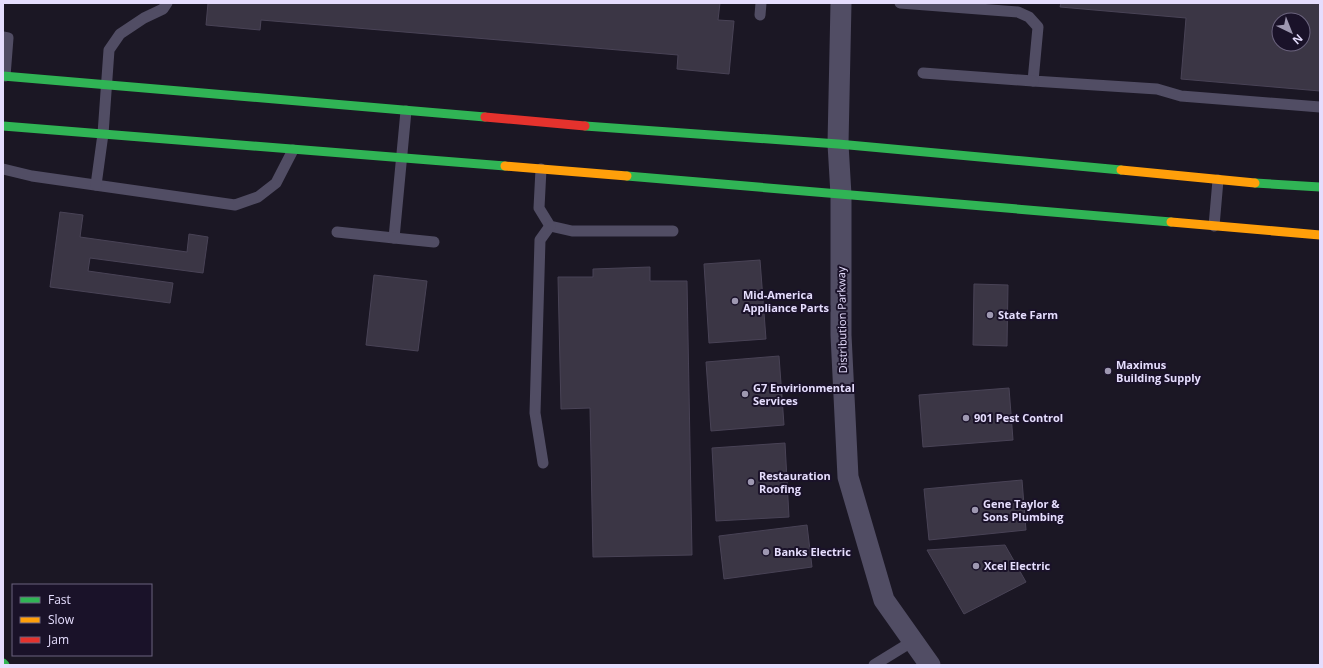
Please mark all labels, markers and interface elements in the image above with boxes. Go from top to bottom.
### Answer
north arrow [1271,12,1311,52]
text: N [1290,31,1307,48]
street label: Distribution Parkway [833,266,850,374]
place label: Mid-America Appliance Parts [743,287,829,315]
marker: Mid-America Appliance Parts [730,296,740,306]
place label: State Farm [998,307,1058,322]
marker: State Farm [985,310,995,320]
place label: Maximus Building Supply [1116,357,1202,385]
marker: Maximus Building Supply [1103,366,1113,376]
place label: G7 Envirionmental Services [753,380,855,408]
marker: G7 Envirionmental Services [740,389,750,399]
place label: 901 Pest Control [974,410,1063,425]
marker: 901 Pest Control [961,413,971,423]
place label: Restauration Roofing [759,468,831,496]
marker: Restauration Roofing [746,477,756,487]
place label: Gene Taylor & Sons Plumbing [983,496,1064,524]
marker: Gene Taylor & Sons Plumbing [970,505,980,515]
place label: Banks Electric [774,544,851,559]
marker: Banks Electric [761,547,771,557]
place label: Xcel Electric [984,558,1051,573]
marker: Xcel Electric [971,561,981,571]
legend [12,584,152,656]
text: Fast [48,591,71,608]
text: Slow [48,611,75,628]
text: Jam [47,631,69,648]

